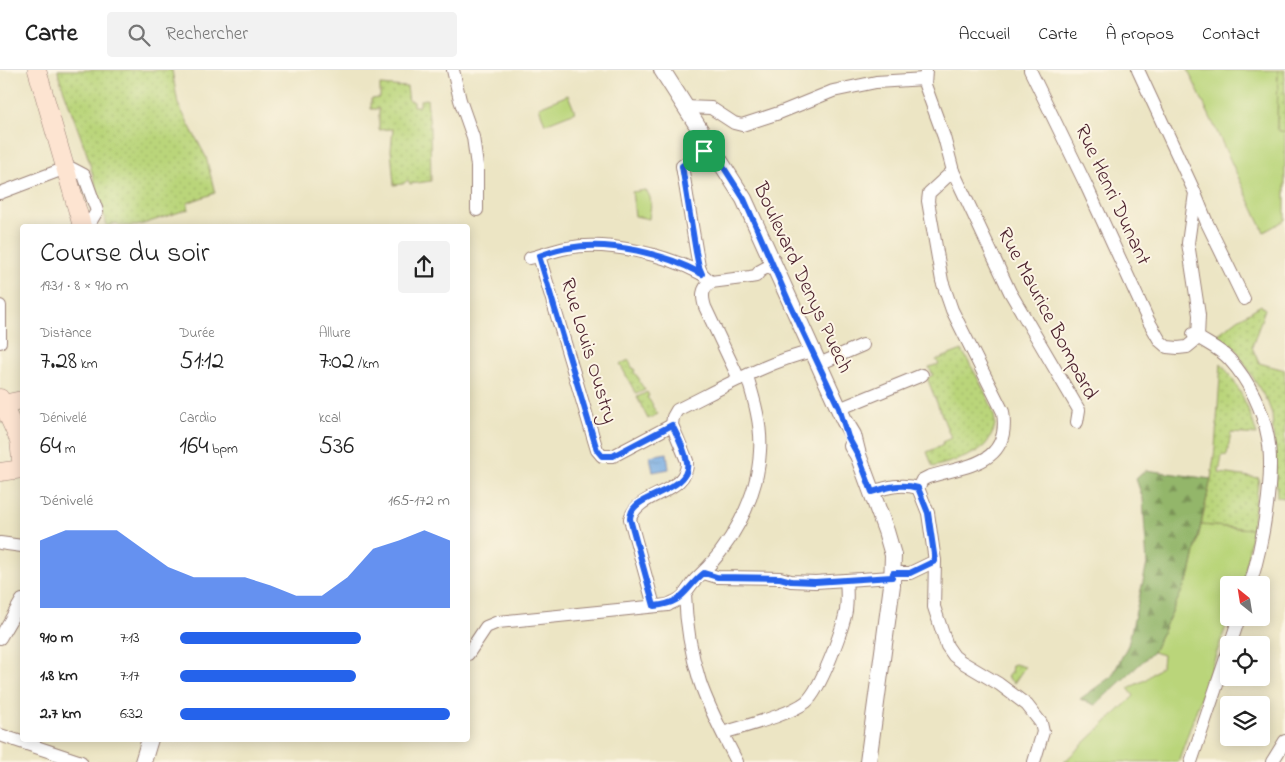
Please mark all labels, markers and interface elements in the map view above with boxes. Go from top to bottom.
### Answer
search box [107,12,457,57]
text: Carte [25,17,77,52]
icon: search [125,21,153,49]
text: Rechercher [165,21,248,48]
text: Accueil [958,22,1010,48]
text: Carte [1038,22,1077,48]
text: À propos [1105,22,1174,48]
text: Contact [1202,22,1260,48]
street label: Rue Henri Dunant [1066,120,1158,270]
pin [683,130,725,172]
icon: arrive [690,137,718,165]
street label: Boulevard Denys Puech [742,177,859,379]
street label: Rue Maurice Bompard [989,223,1105,406]
text: Course du soir [40,234,210,275]
button: share [398,241,450,293]
text: 19:31 · 8 × 910 m [40,274,128,298]
street label: Rue Louis Oustry [550,275,624,428]
text: Distance [40,323,92,344]
text: Durée [179,323,214,344]
text: Allure [319,323,351,344]
text: 7.28 [40,344,77,380]
text: 51:12 [179,344,224,380]
text: 7:02 [319,344,354,380]
text: km [77,354,98,375]
text: /km [354,354,379,375]
text: Dénivelé [40,408,87,429]
text: Cardio [179,408,217,429]
text: kcal [319,408,341,429]
text: 64 [40,429,61,465]
text: 164 [179,429,209,465]
text: 536 [319,429,354,465]
text: m [61,439,76,460]
text: bpm [209,439,238,460]
text: Dénivelé [40,489,93,513]
text: 165–172 m [388,489,450,513]
north arrow [1220,576,1270,626]
map controls [1220,576,1270,746]
text: 910 m [40,626,73,650]
text: 7:13 [120,626,140,650]
button: locate [1220,636,1270,686]
text: 1.8 km [40,664,78,688]
text: 7:17 [120,664,140,688]
button: layers [1220,696,1270,746]
text: 2.7 km [40,702,81,726]
text: 6:32 [120,702,143,726]

